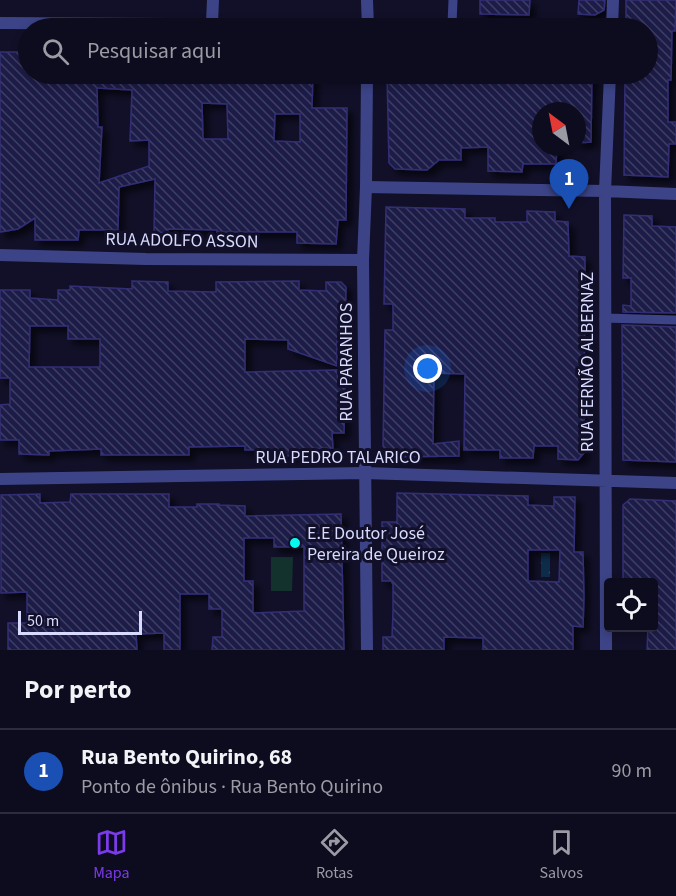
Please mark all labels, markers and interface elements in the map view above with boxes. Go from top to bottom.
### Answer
search box [18,18,658,84]
icon: search [39,35,72,68]
text: Pesquisar aqui [87,35,222,67]
north arrow [532,102,586,156]
pin: 1 [550,160,588,209]
street label: RUA ADOLFO ASSON [105,227,259,254]
street label: RUA FERNÃO ALBERNAZ [575,272,600,452]
street label: RUA PARANHOS [334,303,359,421]
your location [413,354,442,383]
street label: RUA PEDRO TALARICO [255,445,421,470]
place label: E.E Doutor José Pereira de Queiroz [307,521,445,567]
marker: E.E Doutor José Pereira de Queiroz [288,536,302,550]
map controls [604,578,658,632]
button: locate [604,578,658,632]
scale bar [18,608,142,636]
text: 50 m [27,610,59,632]
text: Por perto [24,671,132,708]
text: Rua Bento Quirino, 68 [81,741,292,773]
text: 1 [38,757,49,785]
text: 90 m [612,757,652,785]
text: Ponto de ônibus · Rua Bento Quirino [81,773,383,801]
tab: Mapa [93,826,130,884]
tab: Rotas [316,826,353,884]
tab: Salvos [539,826,583,884]

